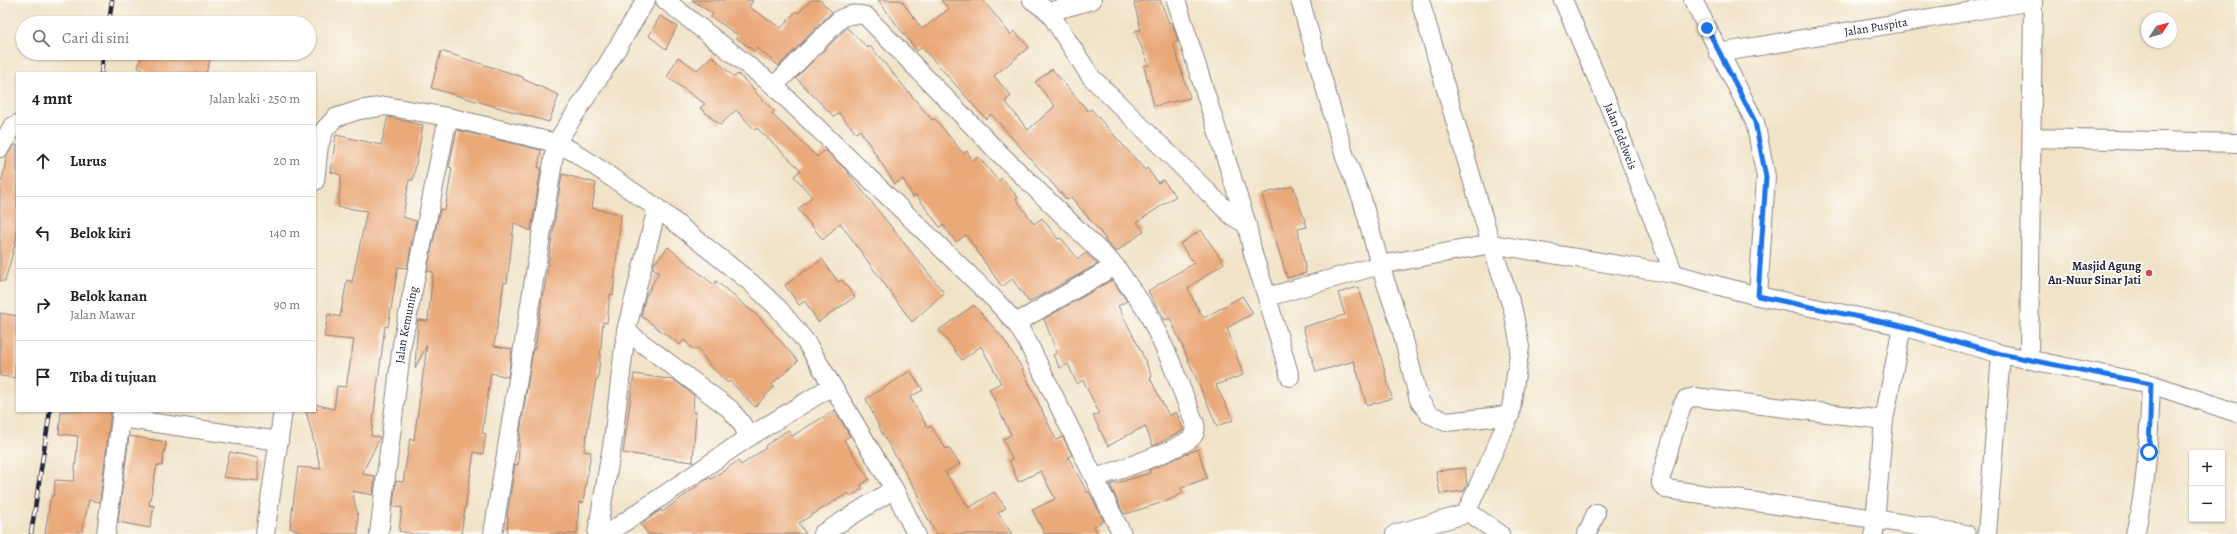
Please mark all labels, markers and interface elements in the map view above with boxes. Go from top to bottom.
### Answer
north arrow [2141,12,2177,48]
street label: Jalan Puspita [1843,14,1909,40]
search box [16,16,316,60]
route end [1698,19,1716,37]
icon: search [30,27,52,49]
text: Cari di sini [62,28,129,48]
text: 4 mnt [32,87,72,110]
text: Jalan kaki · 250 m [209,90,300,107]
street label: Jalan Edelweis [1601,100,1641,172]
icon: ahead [32,150,54,172]
text: Lurus [70,151,107,171]
text: 20 m [274,152,300,169]
icon: left [32,222,54,244]
text: Belok kiri [70,223,131,243]
text: 140 m [269,224,300,241]
place label: Masjid Agung An-Nuur Sinar Jati [2047,258,2142,288]
marker: Masjid Agung An-Nuur Sinar Jati [2144,268,2154,278]
street label: Jalan Kemuning [392,285,422,364]
text: Belok kanan [70,286,147,306]
icon: right [32,294,54,316]
text: 90 m [274,296,300,313]
text: Jalan Mawar [70,306,136,323]
icon: arrive [32,366,54,388]
text: Tiba di tujuan [70,367,156,387]
route start [2140,443,2158,461]
map controls [2189,450,2225,522]
button: + [2189,450,2225,486]
button: − [2189,486,2225,522]

